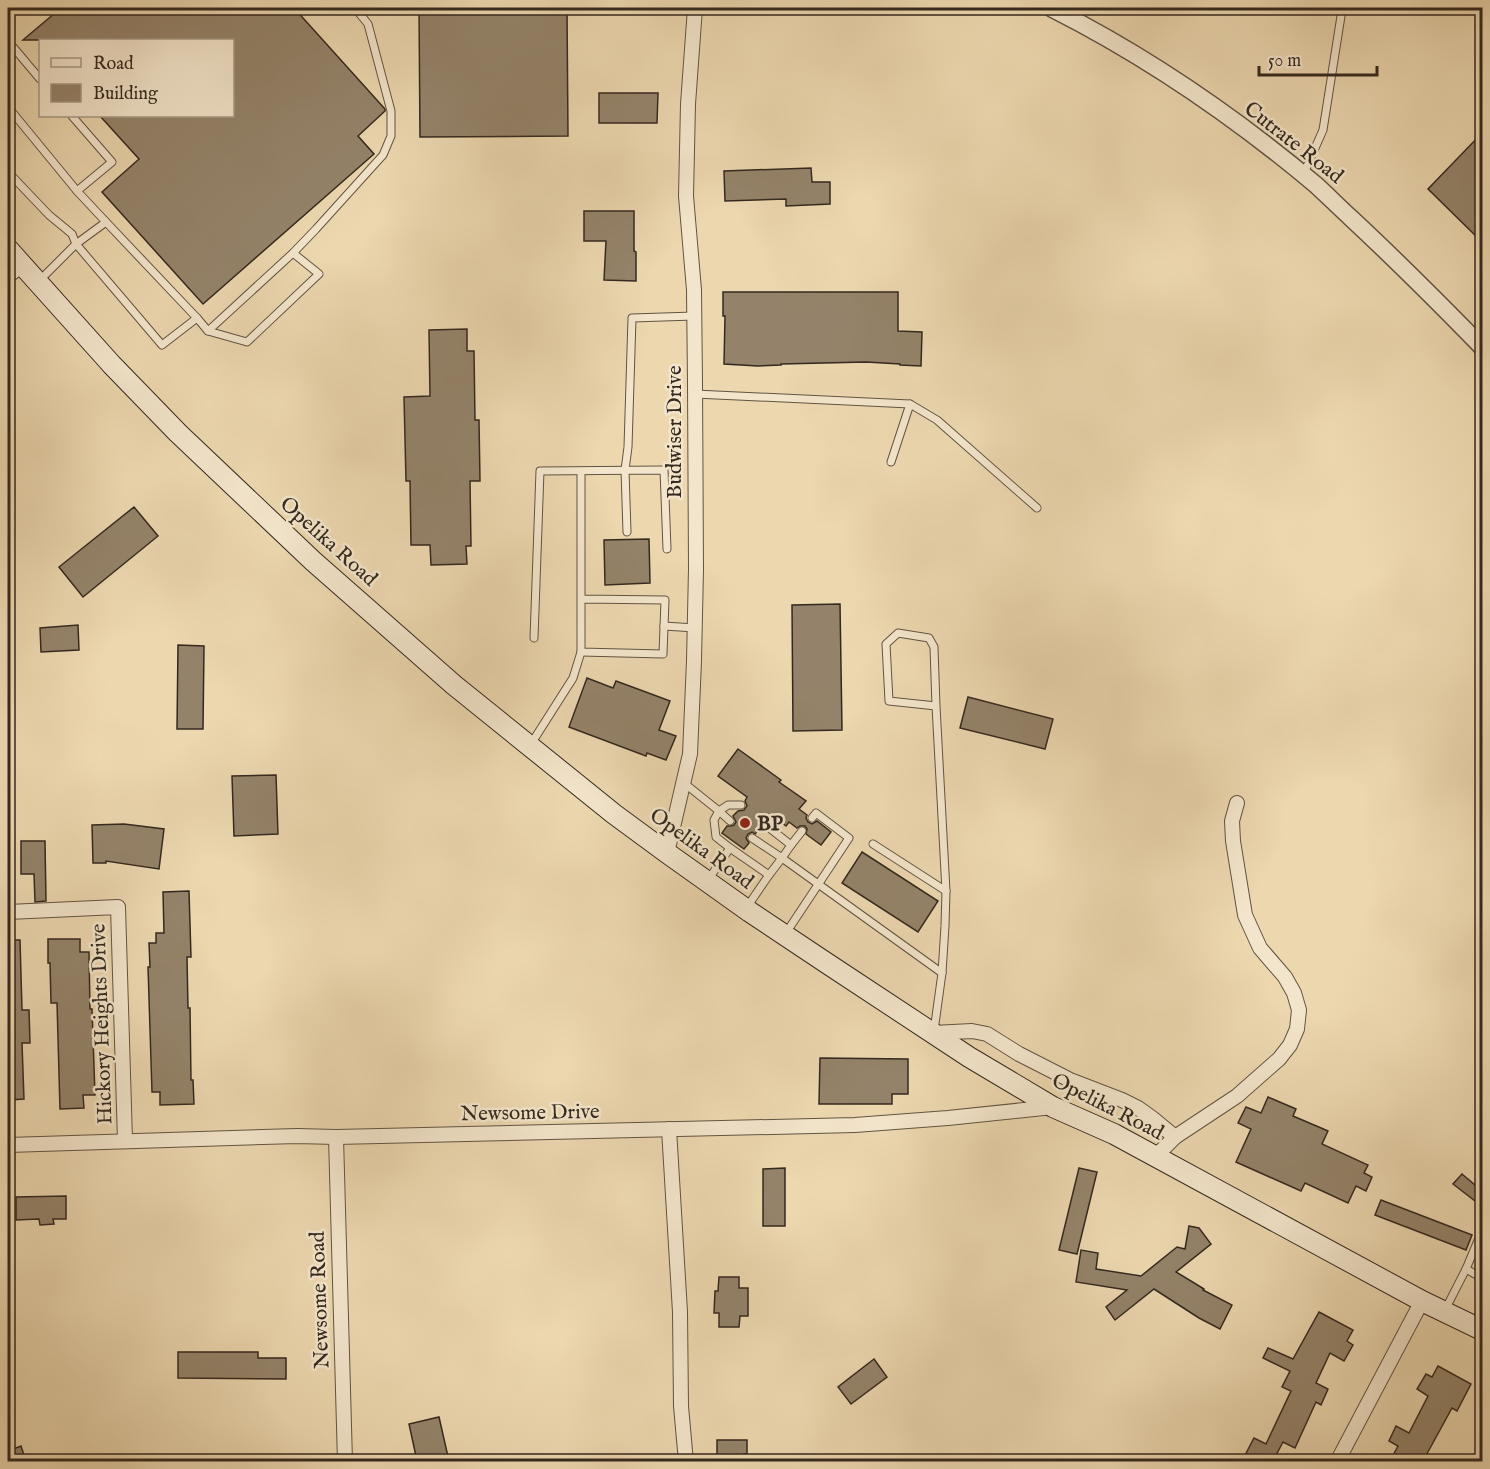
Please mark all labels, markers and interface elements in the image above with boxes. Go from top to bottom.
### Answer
legend [39,39,234,117]
scale bar [1259,39,1378,77]
text: 50 m [1268,50,1301,73]
text: Road [93,53,134,76]
text: Building [93,83,158,106]
street label: Cutrate Road [1238,96,1349,191]
street label: Budwiser Drive [662,365,689,499]
street label: Opelika Road [274,491,383,594]
street label: Opelika Road [644,802,759,897]
place label: BP [757,811,784,838]
marker: BP [738,816,752,830]
street label: Hickory Heights Drive [85,923,120,1125]
street label: Opelika Road [1047,1068,1169,1147]
street label: Newsome Drive [460,1099,600,1128]
street label: Newsome Road [305,1230,336,1369]

